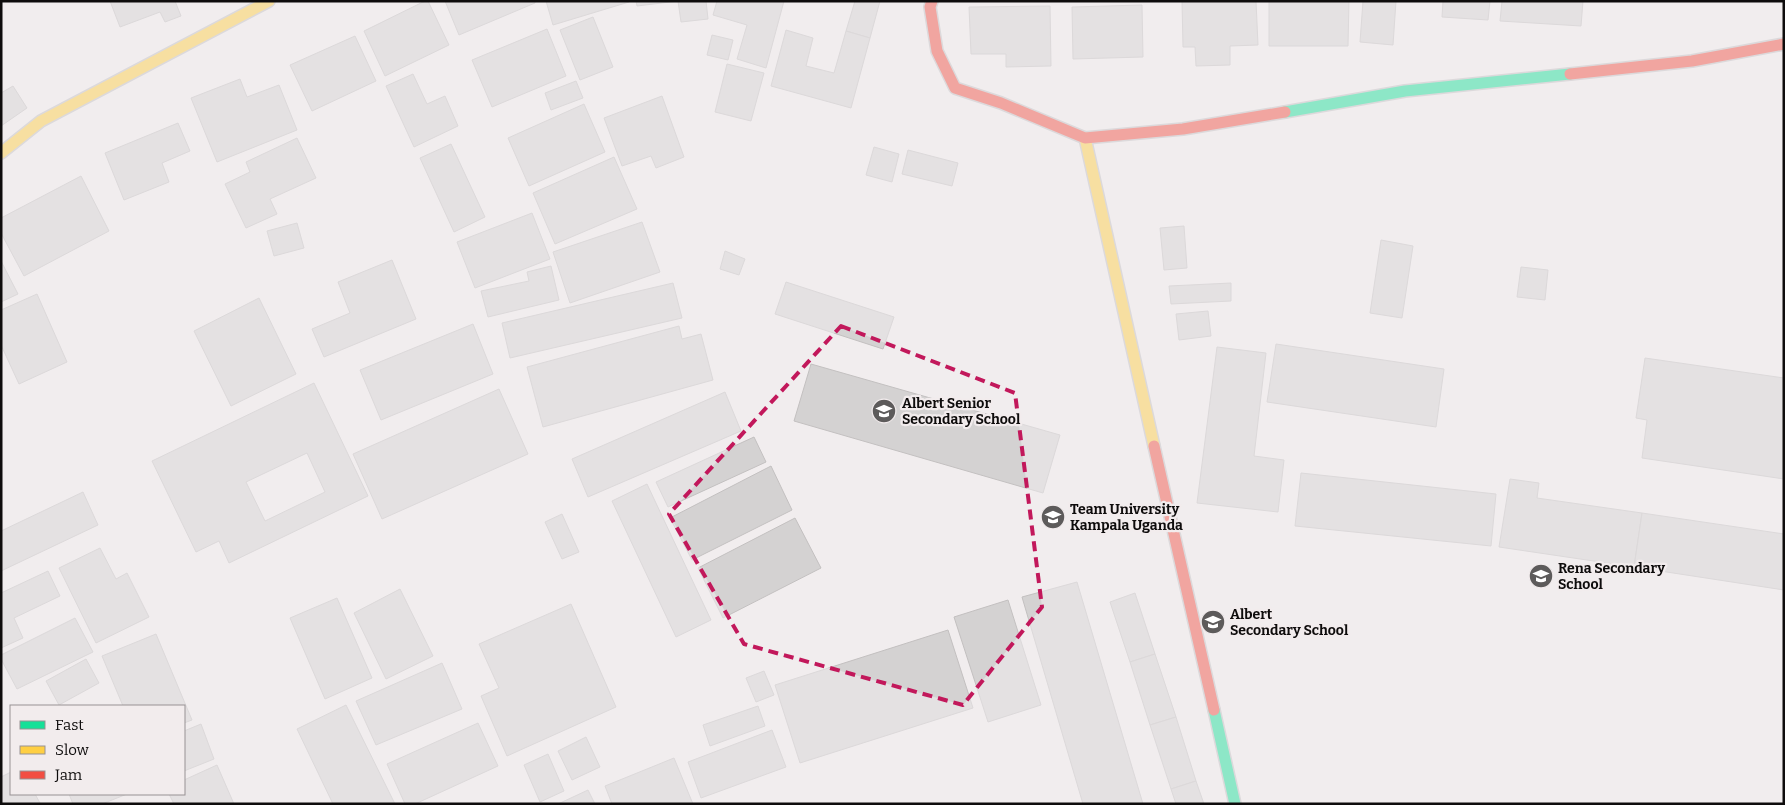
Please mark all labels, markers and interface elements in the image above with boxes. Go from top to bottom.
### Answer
place label: Albert Senior Secondary School [902,395,1021,428]
school or university icon: Albert Senior Secondary School [871,398,897,424]
place label: Team University Kampala Uganda [1070,501,1183,534]
school or university icon: Team University Kampala Uganda [1040,504,1066,530]
place label: Rena Secondary School [1558,560,1665,593]
school or university icon: Rena Secondary School [1528,563,1554,589]
place label: Albert Secondary School [1230,606,1349,639]
school or university icon: Albert Secondary School [1200,609,1226,635]
legend [10,705,185,795]
text: Fast [55,716,84,734]
text: Slow [55,741,90,759]
text: Jam [54,766,83,784]

